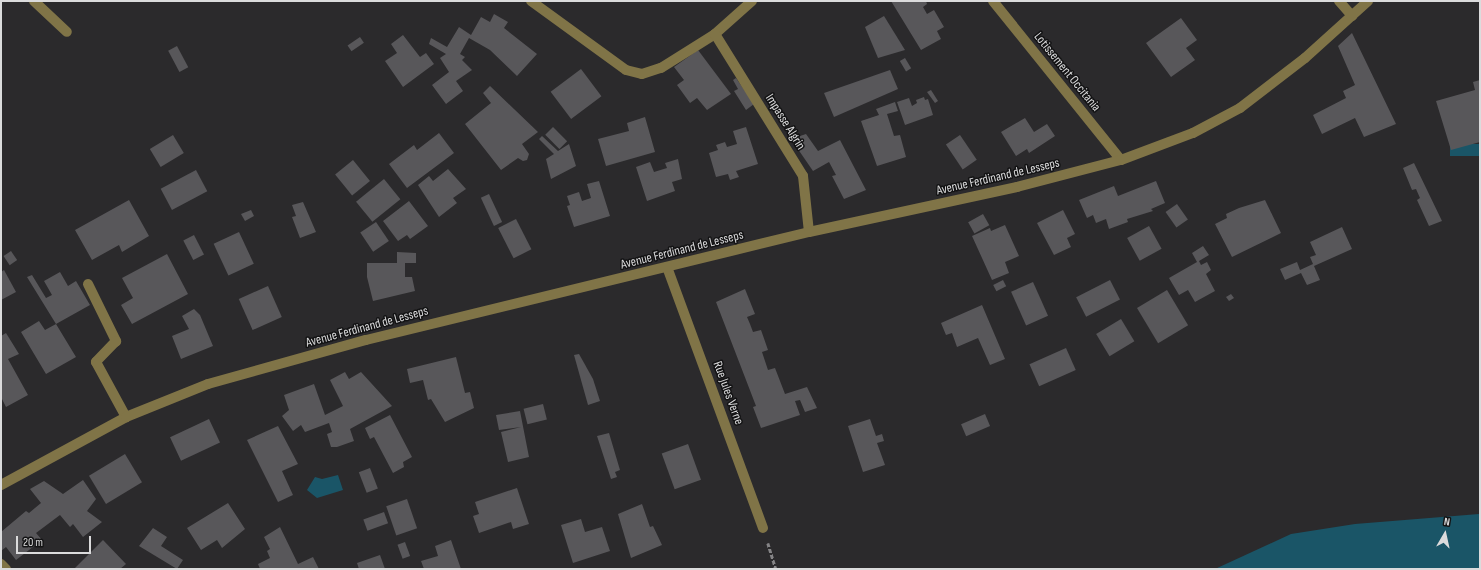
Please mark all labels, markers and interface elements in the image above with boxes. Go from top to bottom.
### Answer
street label: Lotissement Occitania [1030,29,1104,115]
street label: Impasse Algrin [762,91,808,153]
street label: Avenue Ferdinand de Lesseps [935,155,1061,199]
street label: Avenue Ferdinand de Lesseps [619,227,745,273]
street label: Avenue Ferdinand de Lesseps [304,303,430,351]
street label: Rue Jules Verne [709,359,747,427]
north arrow [1425,514,1465,554]
text: N [1443,515,1451,529]
scale bar [18,528,93,554]
text: 20 m [23,535,43,550]

